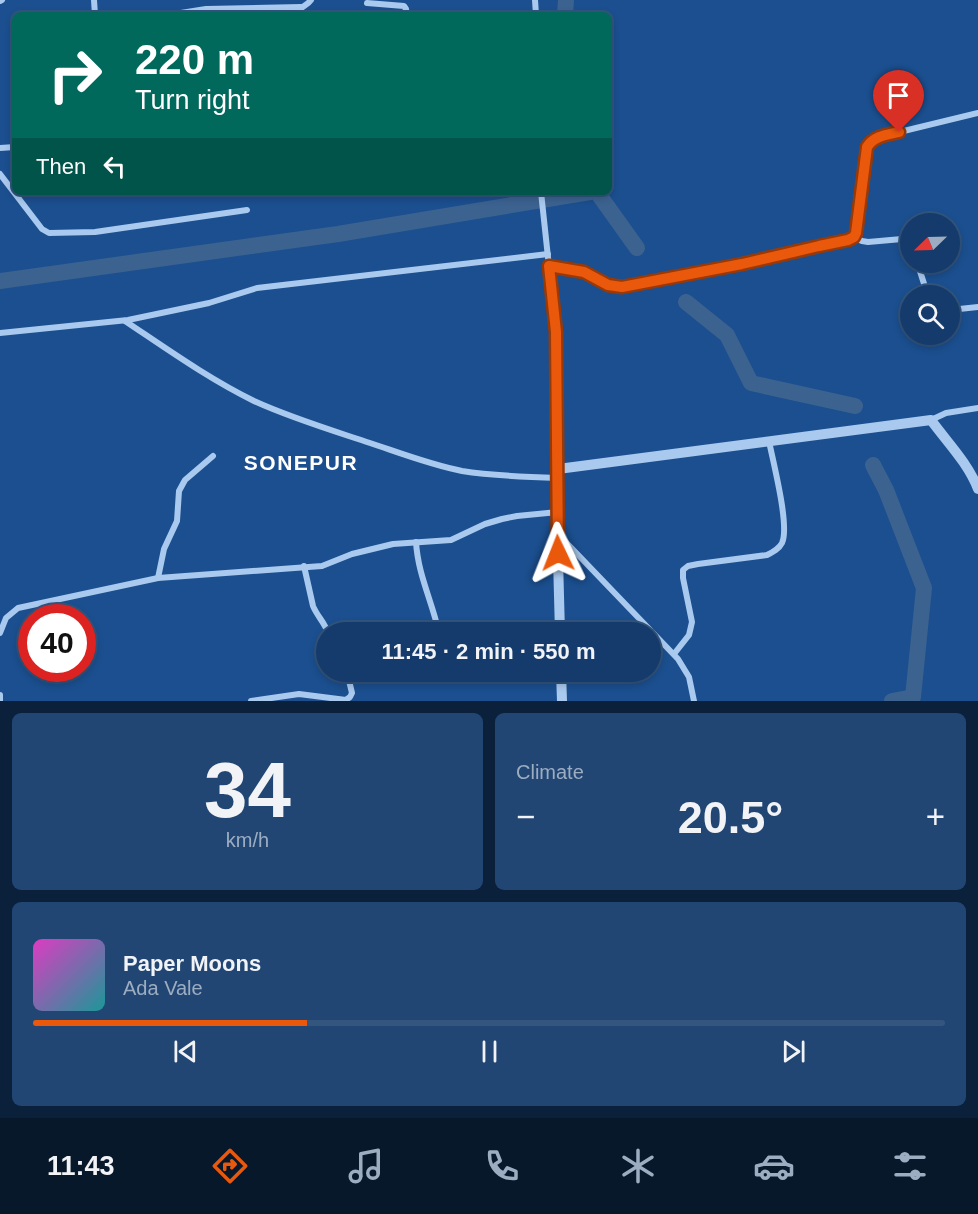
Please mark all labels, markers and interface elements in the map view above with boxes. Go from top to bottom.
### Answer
icon: right [36,36,114,114]
text: 220 m [135,36,254,83]
pin [873,70,924,132]
icon: arrive [882,79,915,112]
text: Turn right [135,85,250,115]
icon: left [98,150,131,183]
text: Then [36,154,86,179]
north arrow [900,213,960,273]
map controls [900,213,960,345]
button: search [900,285,960,345]
district label: SONEPUR [244,451,358,474]
position arrow [526,521,590,585]
speed limit sign: 40 [18,604,96,682]
text: 11:45 · 2 min · 550 m [382,639,596,664]
text: 34 [204,746,291,834]
text: Climate [516,761,584,783]
text: 20.5° [678,792,783,843]
text: − [516,798,535,835]
text: + [926,798,945,835]
text: km/h [226,829,269,851]
text: Paper Moons [123,951,261,976]
text: Ada Vale [123,977,203,999]
icon: previous [169,1035,202,1068]
icon: pause [473,1035,506,1068]
icon: next [777,1035,810,1068]
icon: directions [209,1145,251,1187]
icon: music [345,1145,387,1187]
icon: phone [481,1145,523,1187]
icon: climate [617,1145,659,1187]
icon: car [753,1145,795,1187]
icon: filters [889,1145,931,1187]
text: 11:43 [47,1151,115,1181]

